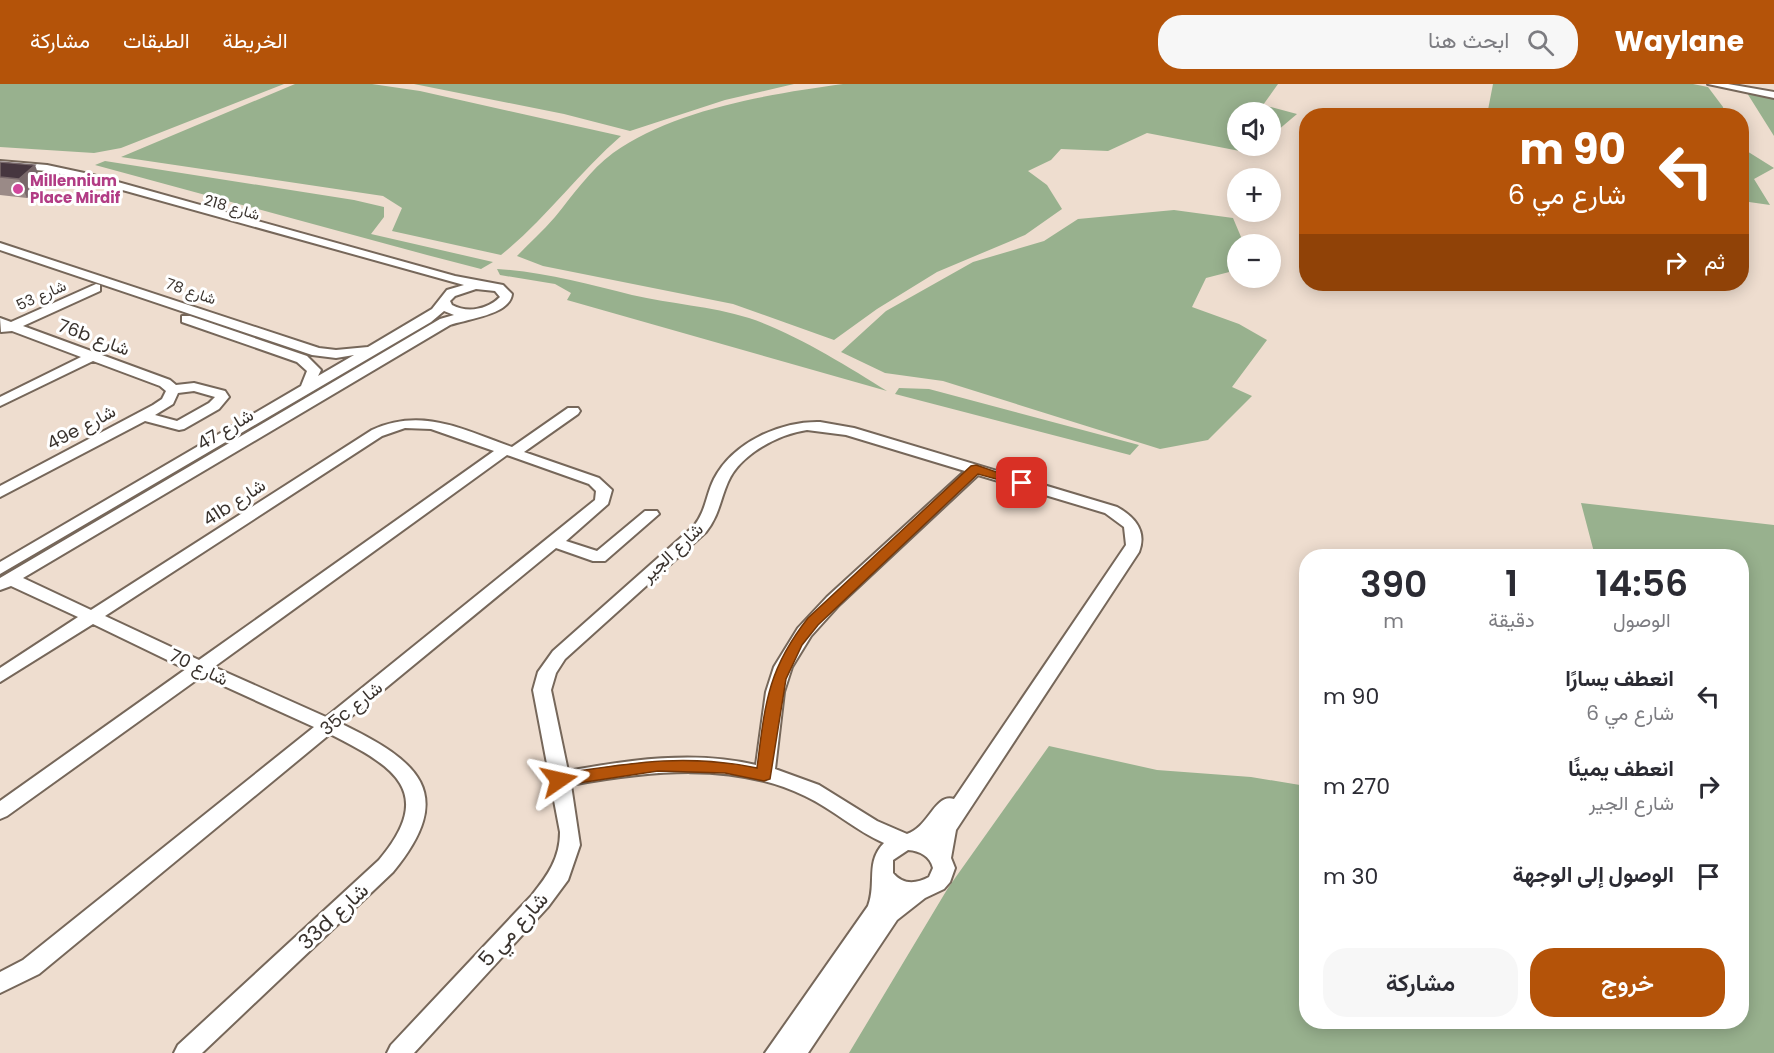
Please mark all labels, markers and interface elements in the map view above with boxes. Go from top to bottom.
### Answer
search box [1158,15,1578,69]
text: Waylane [1614,22,1744,61]
text: ابحث هنا [1428,25,1509,56]
text: مشاركة [30,26,90,55]
text: الطبقات [123,26,190,55]
text: الخريطة [223,26,288,55]
icon: search [1524,26,1557,59]
map controls [1227,102,1281,288]
button: sound [1227,102,1281,156]
text: 90 m [1519,120,1626,179]
icon: left [1647,132,1725,210]
button: + [1227,168,1281,222]
place label: Millennium Place Mirdif [30,170,121,208]
text: شارع مي 6 [1508,176,1626,213]
marker: Millennium Place Mirdif [11,182,25,196]
street label: شارع 218 [201,189,262,226]
button: − [1227,234,1281,288]
icon: right [1659,246,1692,279]
text: ثم [1704,246,1725,277]
street label: شارع 78 [163,273,219,310]
street label: شارع 53 [13,275,70,316]
street label: 76b شارع [55,313,133,361]
street label: 49e شارع [42,398,120,456]
street label: شارع 47 [192,402,258,456]
pin [996,457,1047,508]
icon: arrive [1005,466,1038,499]
street label: 41b شارع [198,472,270,532]
street label: شارع الجير [635,517,709,588]
text: 1 [1505,558,1518,609]
text: 14:56 [1596,558,1688,609]
text: 390 [1360,559,1427,610]
text: دقيقة [1488,606,1535,634]
text: الوصول [1613,606,1671,634]
text: m [1383,607,1404,635]
street label: شارع 70 [166,643,232,691]
text: انعطف يسارًا [1565,663,1674,694]
street label: 35c شارع [314,675,388,741]
icon: left [1692,680,1725,713]
text: 90 m [1323,681,1379,712]
text: شارع مي 6 [1586,699,1674,727]
position arrow [527,748,591,812]
text: انعطف يمينًا [1568,753,1674,784]
icon: right [1692,770,1725,803]
text: 270 m [1323,771,1390,802]
text: شارع الجير [1589,789,1674,817]
text: الوصول إلى الوجهة [1513,859,1674,890]
icon: arrive [1692,860,1725,893]
text: 30 m [1323,861,1378,892]
street label: 33d شارع [291,876,375,956]
street label: شارع مي 5 [471,885,557,975]
button: مشاركة [1323,948,1518,1017]
button: خروج [1530,948,1725,1017]

